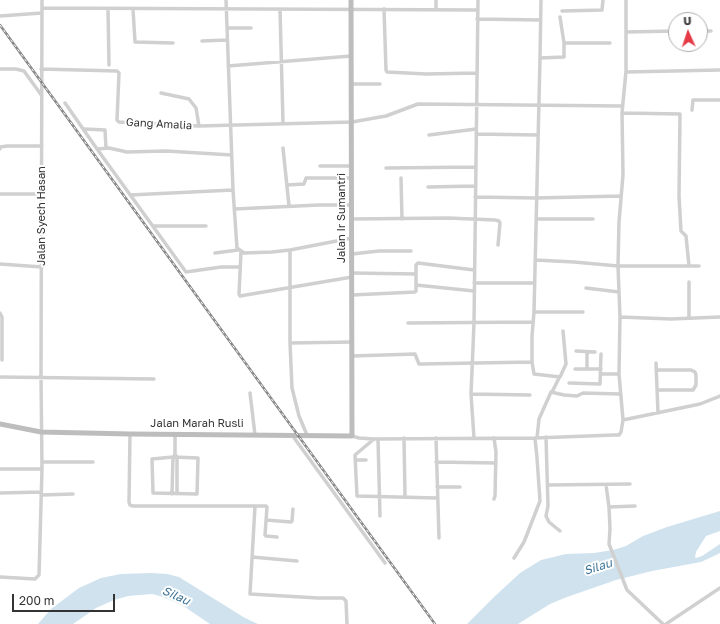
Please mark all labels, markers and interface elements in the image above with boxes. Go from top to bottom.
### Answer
north arrow [668,12,708,52]
text: U [683,14,692,27]
street label: Gang Amalia [126,116,192,132]
street label: Jalan Syech Hasan [35,166,49,266]
street label: Jalan Ir Sumantri [335,173,349,263]
street label: Jalan Marah Rusli [150,417,244,431]
water label: Silau [582,556,614,578]
water label: Silau [160,584,192,608]
scale bar [14,586,117,612]
text: 200 m [19,593,54,608]

